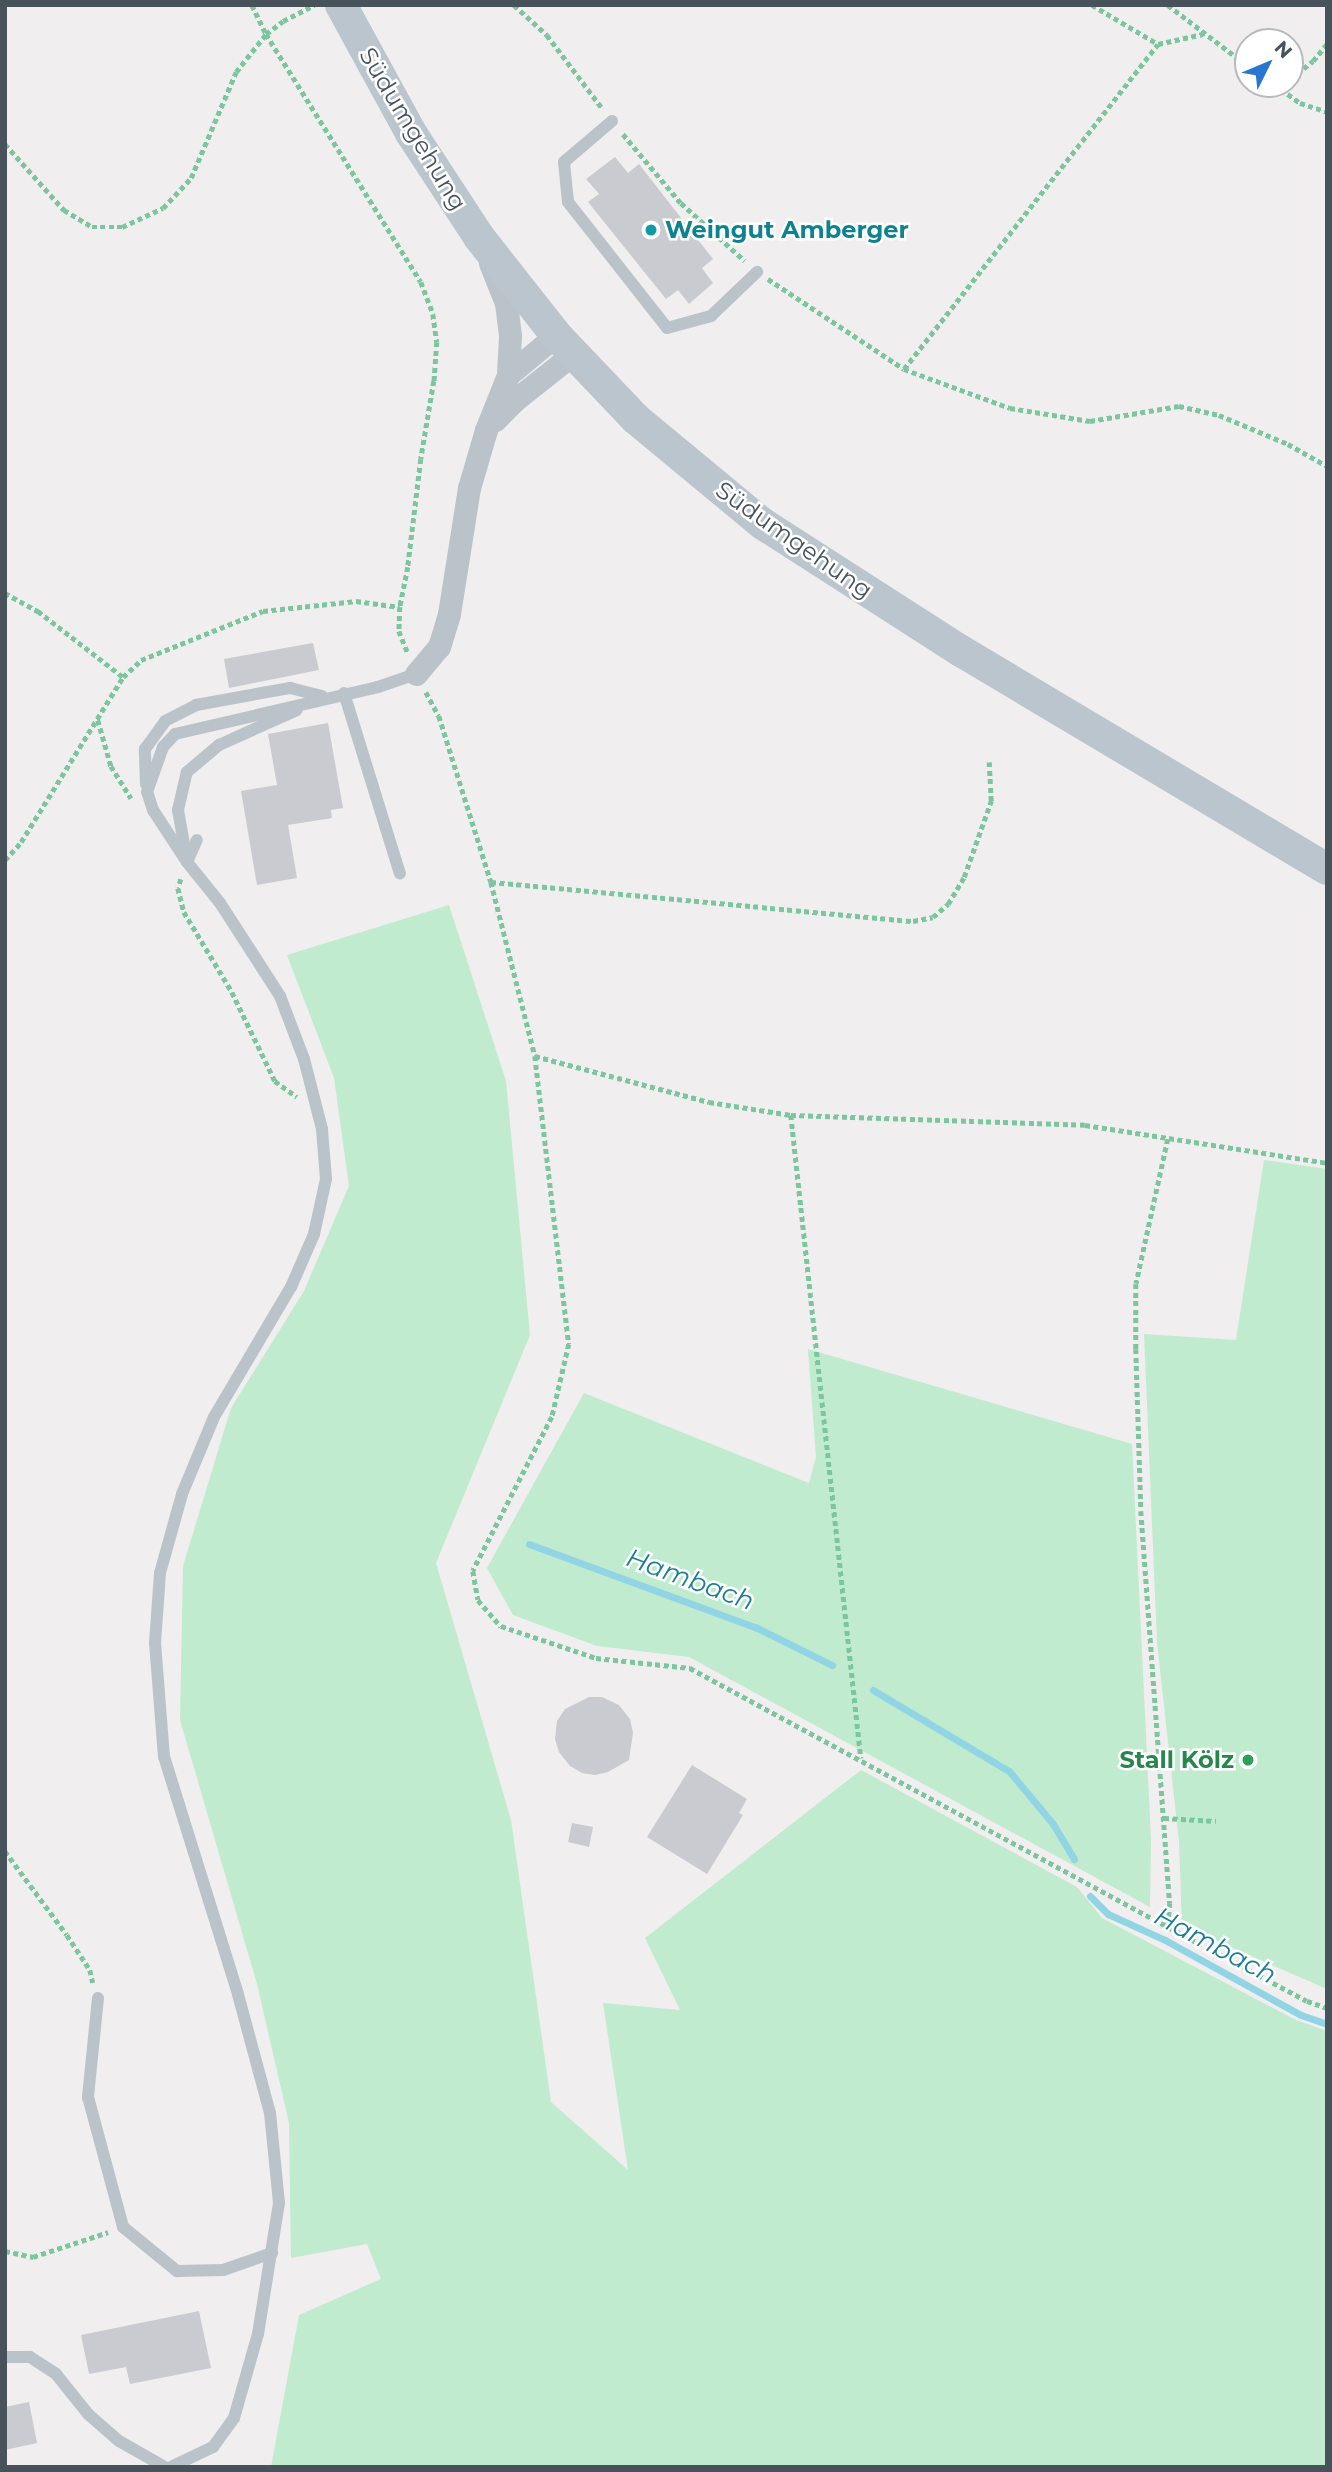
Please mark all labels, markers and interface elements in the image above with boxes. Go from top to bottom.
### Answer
north arrow [1234,28,1304,98]
text: N [1270,36,1297,63]
street label: Südumgehung [353,42,473,216]
place label: Weingut Amberger [665,216,909,244]
marker: Weingut Amberger [643,222,659,238]
street label: Südumgehung [710,475,878,605]
water label: Hambach [622,1542,758,1618]
place label: Stall Kölz [1119,1746,1234,1774]
marker: Stall Kölz [1240,1752,1256,1768]
water label: Hambach [1149,1901,1281,1991]

